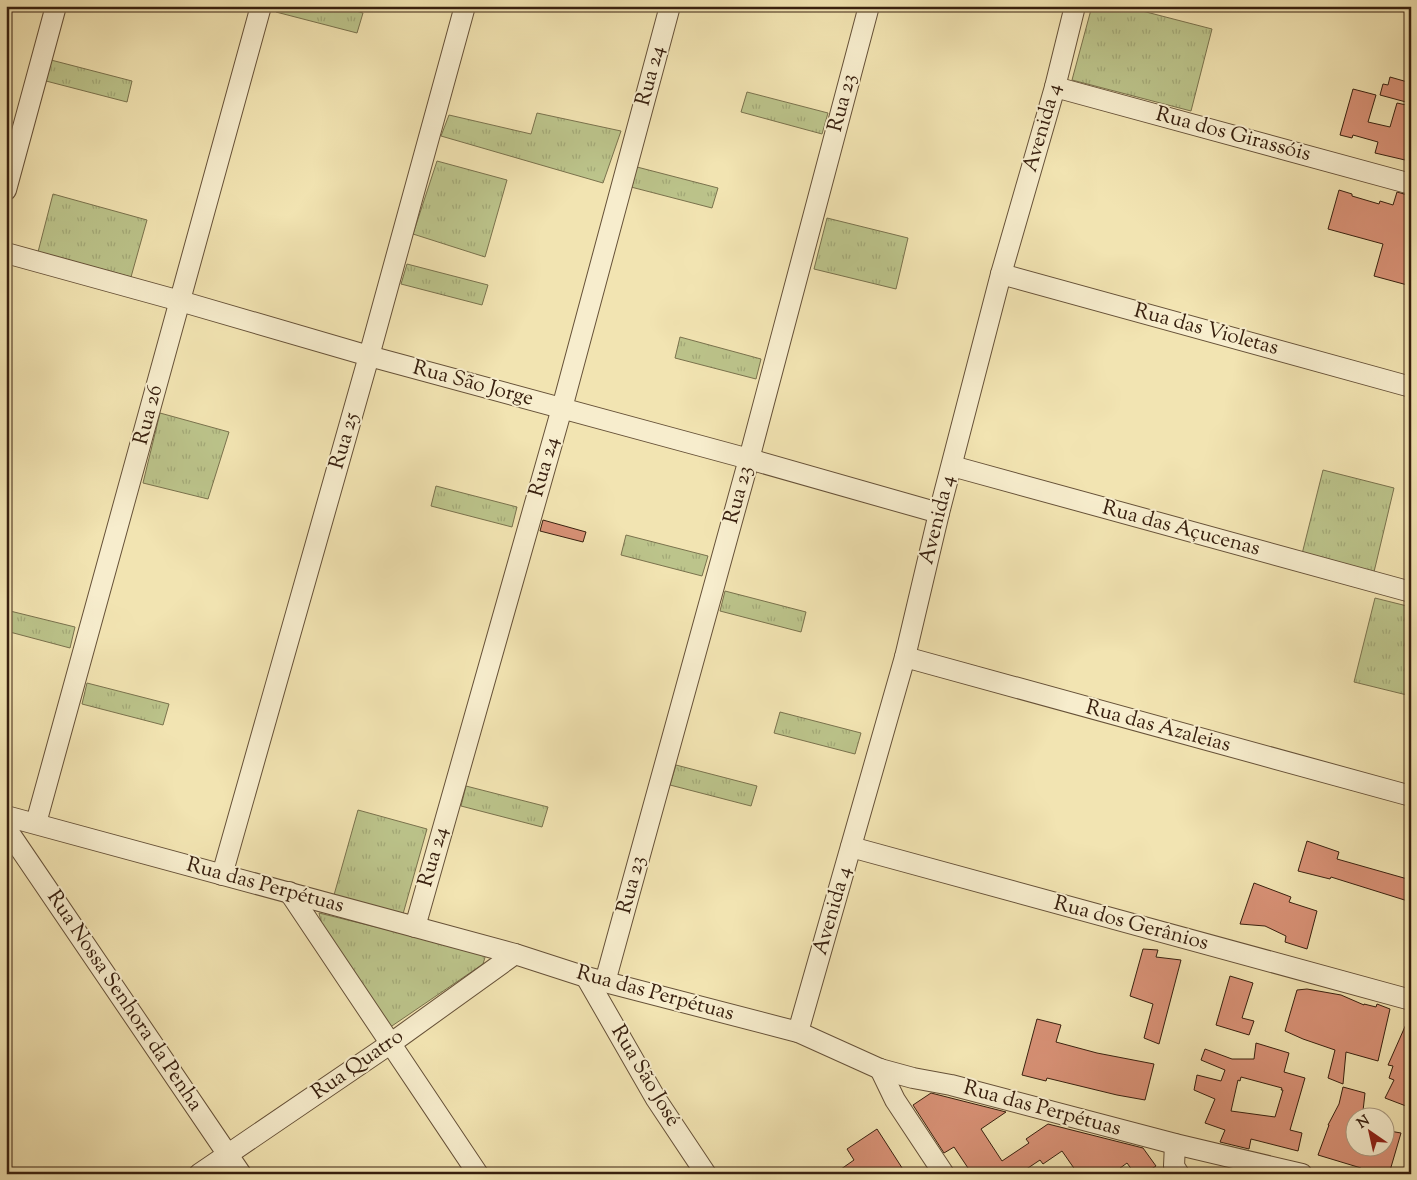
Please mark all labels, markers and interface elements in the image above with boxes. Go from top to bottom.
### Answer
street label: Rua 24 [629,43,673,109]
street label: Rua 23 [821,71,865,135]
street label: Avenida 4 [1016,80,1070,176]
street label: Rua dos Girassóis [1152,100,1314,170]
street label: Rua das Violetas [1130,296,1282,364]
street label: Rua São Jorge [409,353,537,415]
street label: Rua 26 [127,382,171,448]
street label: Rua 25 [323,409,367,473]
street label: Rua 24 [522,433,568,501]
street label: Rua 23 [717,463,761,527]
street label: Avenida 4 [912,472,964,568]
street label: Rua das Açucenas [1099,494,1263,564]
street label: Rua das Azaleias [1082,693,1234,761]
street label: Rua 24 [411,823,457,891]
street label: Rua das Perpétuas [183,851,347,921]
street label: Rua 23 [610,853,654,917]
street label: Avenida 4 [806,863,860,959]
street label: Rua Nossa Senhora da Penha [39,884,210,1118]
street label: Rua dos Gerânios [1050,889,1212,959]
street label: Rua das Perpétuas [573,959,737,1029]
street label: Rua São José [603,1019,687,1133]
street label: Rua Quatro [306,1022,410,1108]
street label: Rua das Perpétuas [960,1074,1124,1144]
north arrow [1344,1108,1394,1158]
text: N [1354,1111,1374,1134]

